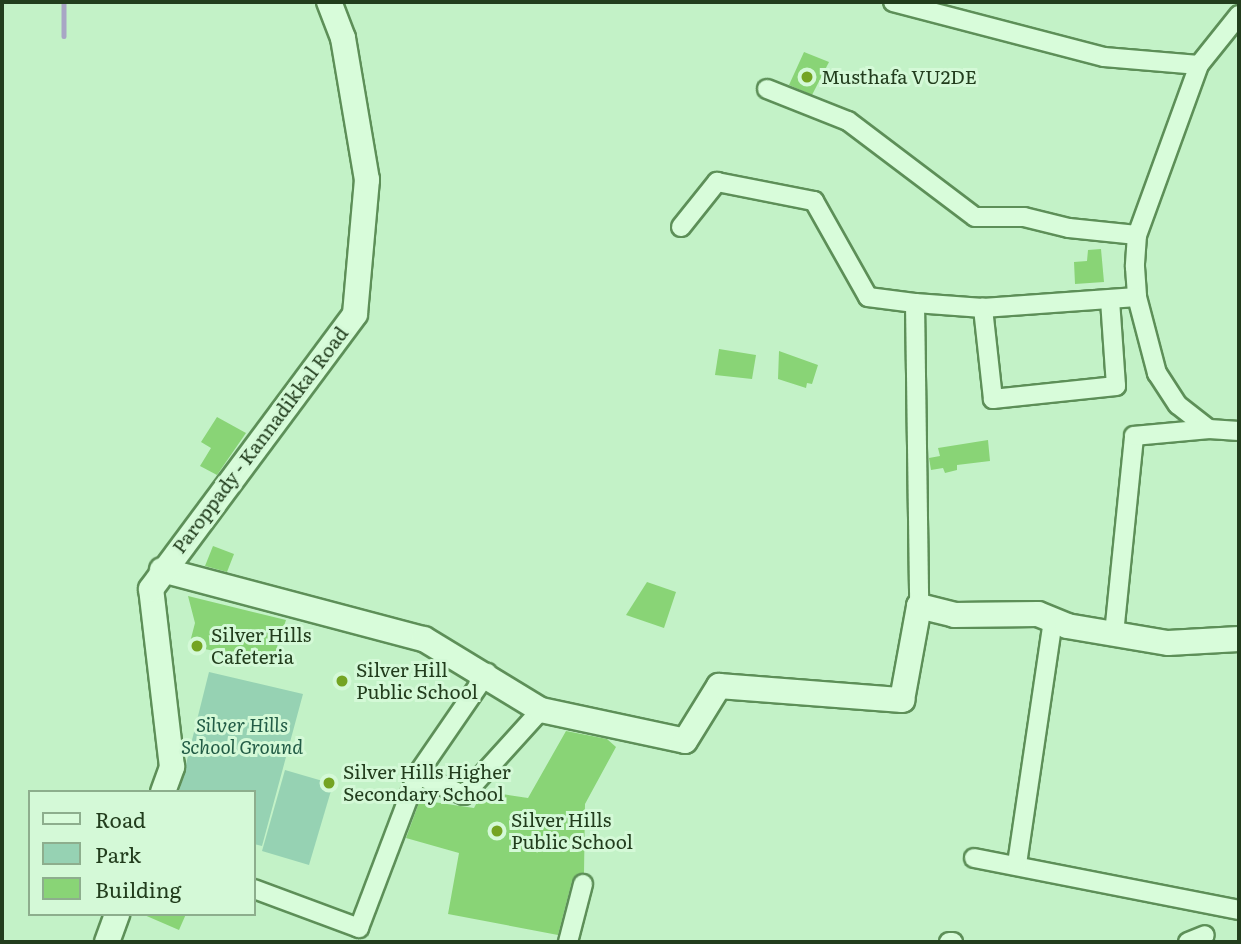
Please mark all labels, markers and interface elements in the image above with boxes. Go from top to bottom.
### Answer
place label: Musthafa VU2DE [821,66,977,88]
marker: Musthafa VU2DE [799,69,815,85]
street label: Paroppady - Kannadikkal Road [167,322,353,558]
place label: Silver Hills Cafeteria [211,624,311,668]
marker: Silver Hills Cafeteria [189,638,205,654]
place label: Silver Hill Public School [356,659,478,703]
marker: Silver Hill Public School [334,673,350,689]
park label: Silver Hills School Ground [181,714,303,758]
place label: Silver Hills Higher Secondary School [343,761,511,805]
marker: Silver Hills Higher Secondary School [321,775,337,791]
legend [28,790,256,916]
text: Road [95,803,146,834]
place label: Silver Hills Public School [511,809,633,853]
marker: Silver Hills Public School [489,823,505,839]
text: Park [95,838,141,869]
text: Building [95,873,181,904]

